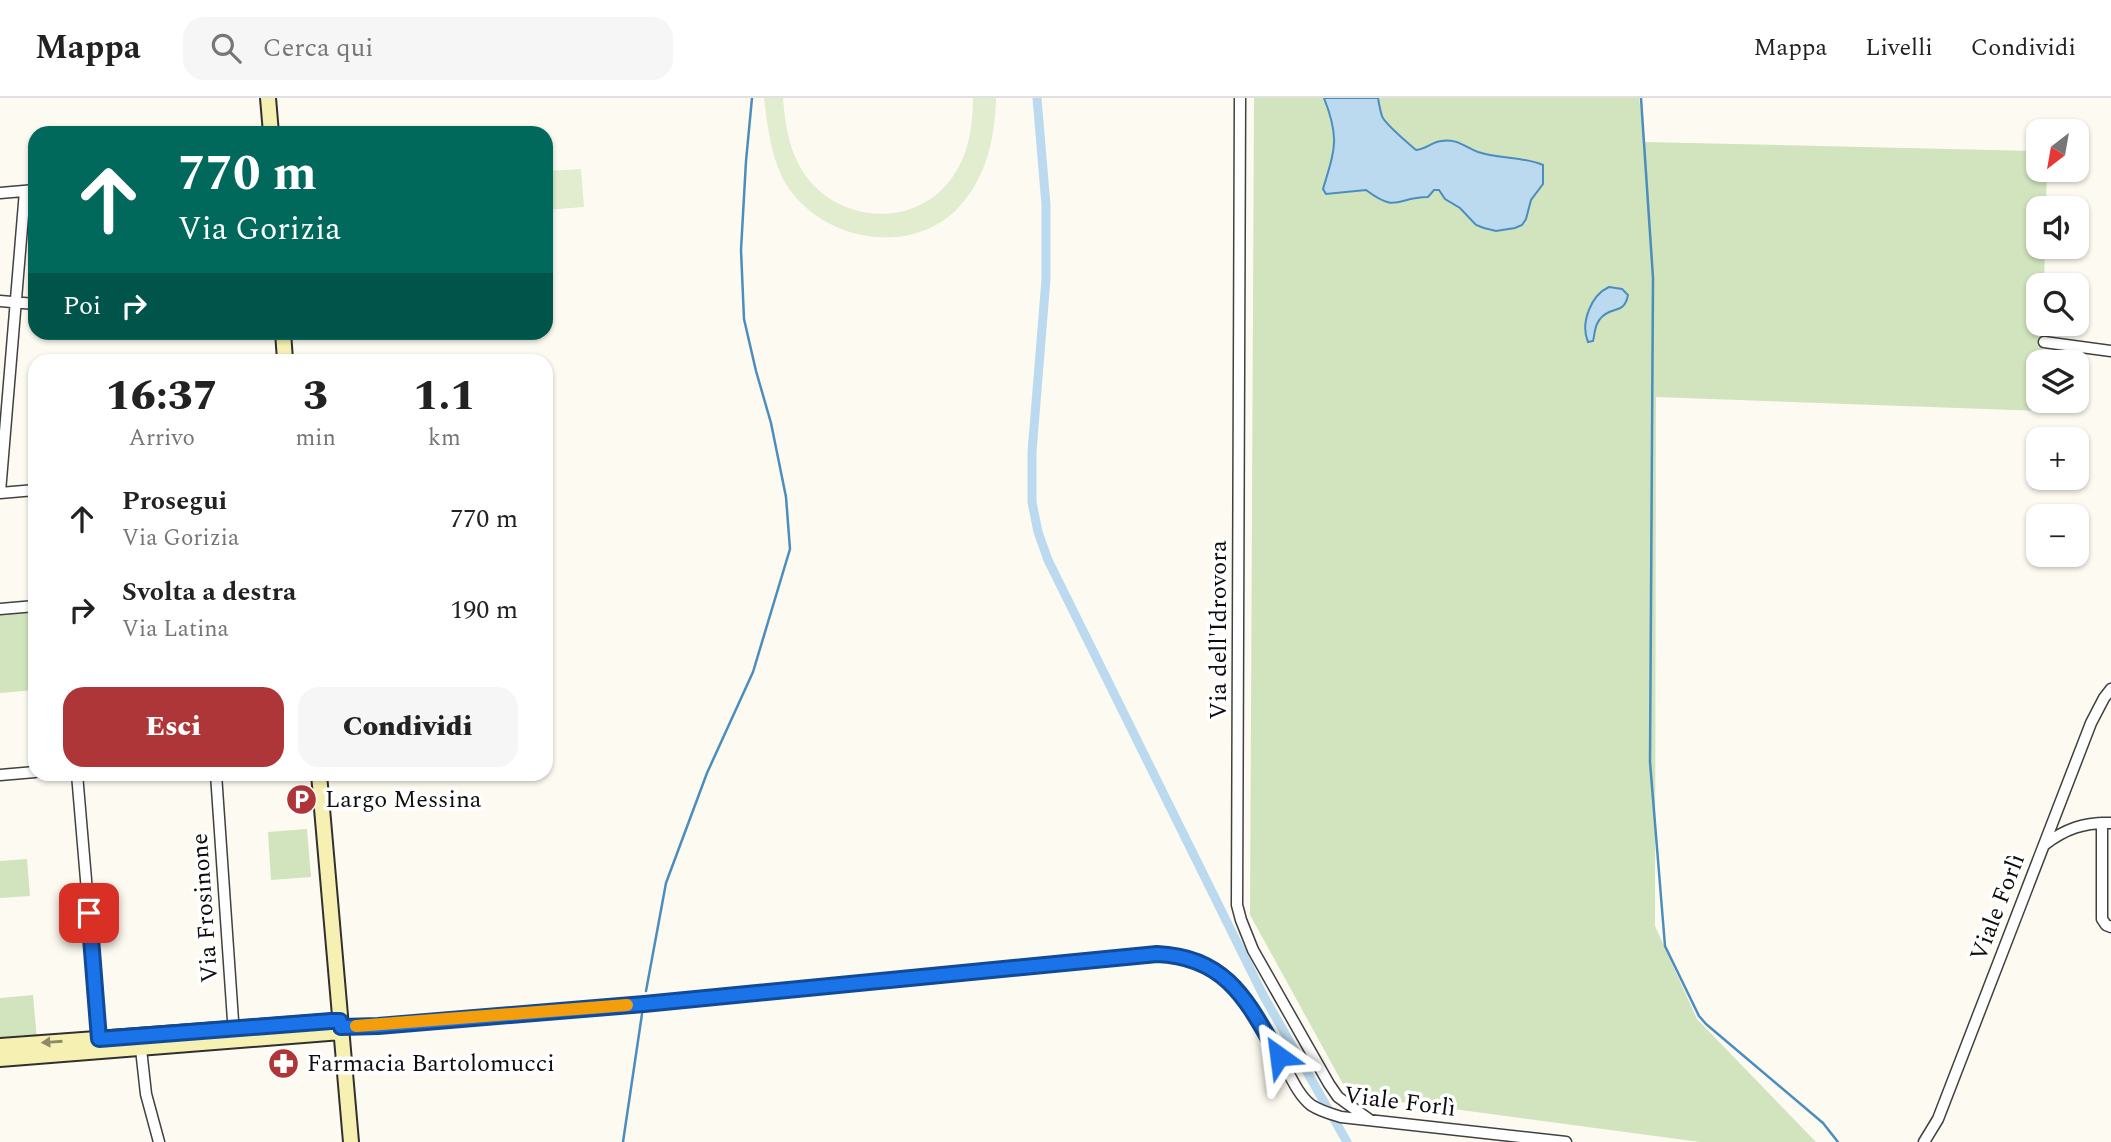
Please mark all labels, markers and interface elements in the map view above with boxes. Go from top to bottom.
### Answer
search box [183,17,673,80]
text: Mappa [35,23,141,73]
text: Cerca qui [263,28,373,68]
icon: search [207,29,245,67]
text: Mappa [1753,30,1827,66]
text: Livelli [1865,30,1933,66]
text: Condividi [1971,30,2076,66]
north arrow [2026,119,2090,182]
map controls [2026,119,2089,567]
text: 770 m [178,137,317,212]
icon: ahead [63,154,154,245]
button: sound [2026,196,2089,259]
text: Via Gorizia [178,205,341,254]
button: search [2026,273,2089,336]
text: Poi [63,286,101,326]
icon: right [115,287,153,325]
button: layers [2026,350,2089,413]
text: 16:37 [106,365,218,428]
text: 3 [303,365,328,428]
text: 1.1 [413,365,475,428]
text: Arrivo [129,421,195,456]
text: min [296,421,336,456]
text: km [428,421,461,456]
button: + [2026,427,2089,490]
text: Prosegui [122,481,227,521]
text: 770 m [450,499,518,539]
icon: ahead [63,500,101,538]
button: − [2026,504,2089,567]
text: Via Gorizia [122,521,239,556]
street label: Via dell'Idrovora [1201,540,1237,720]
text: Svolta a destra [122,572,296,612]
text: 190 m [450,590,518,630]
icon: right [63,591,101,629]
text: Via Latina [122,612,229,647]
button: Esci [63,687,284,767]
button: Condividi [298,687,518,767]
parking icon: Largo Messina [285,782,319,816]
place label: Largo Messina [325,782,482,818]
street label: Via Frosinone [182,832,228,984]
street label: Viale Forlì [1961,848,2035,966]
pin [59,883,119,943]
icon: arrive [70,894,108,932]
position arrow [1242,1019,1316,1093]
one-way arrow [41,1037,63,1048]
pharmacy icon: Farmacia Bartolomucci [267,1046,301,1080]
place label: Farmacia Bartolomucci [307,1046,555,1082]
street label: Viale Forlì [1342,1077,1458,1127]

